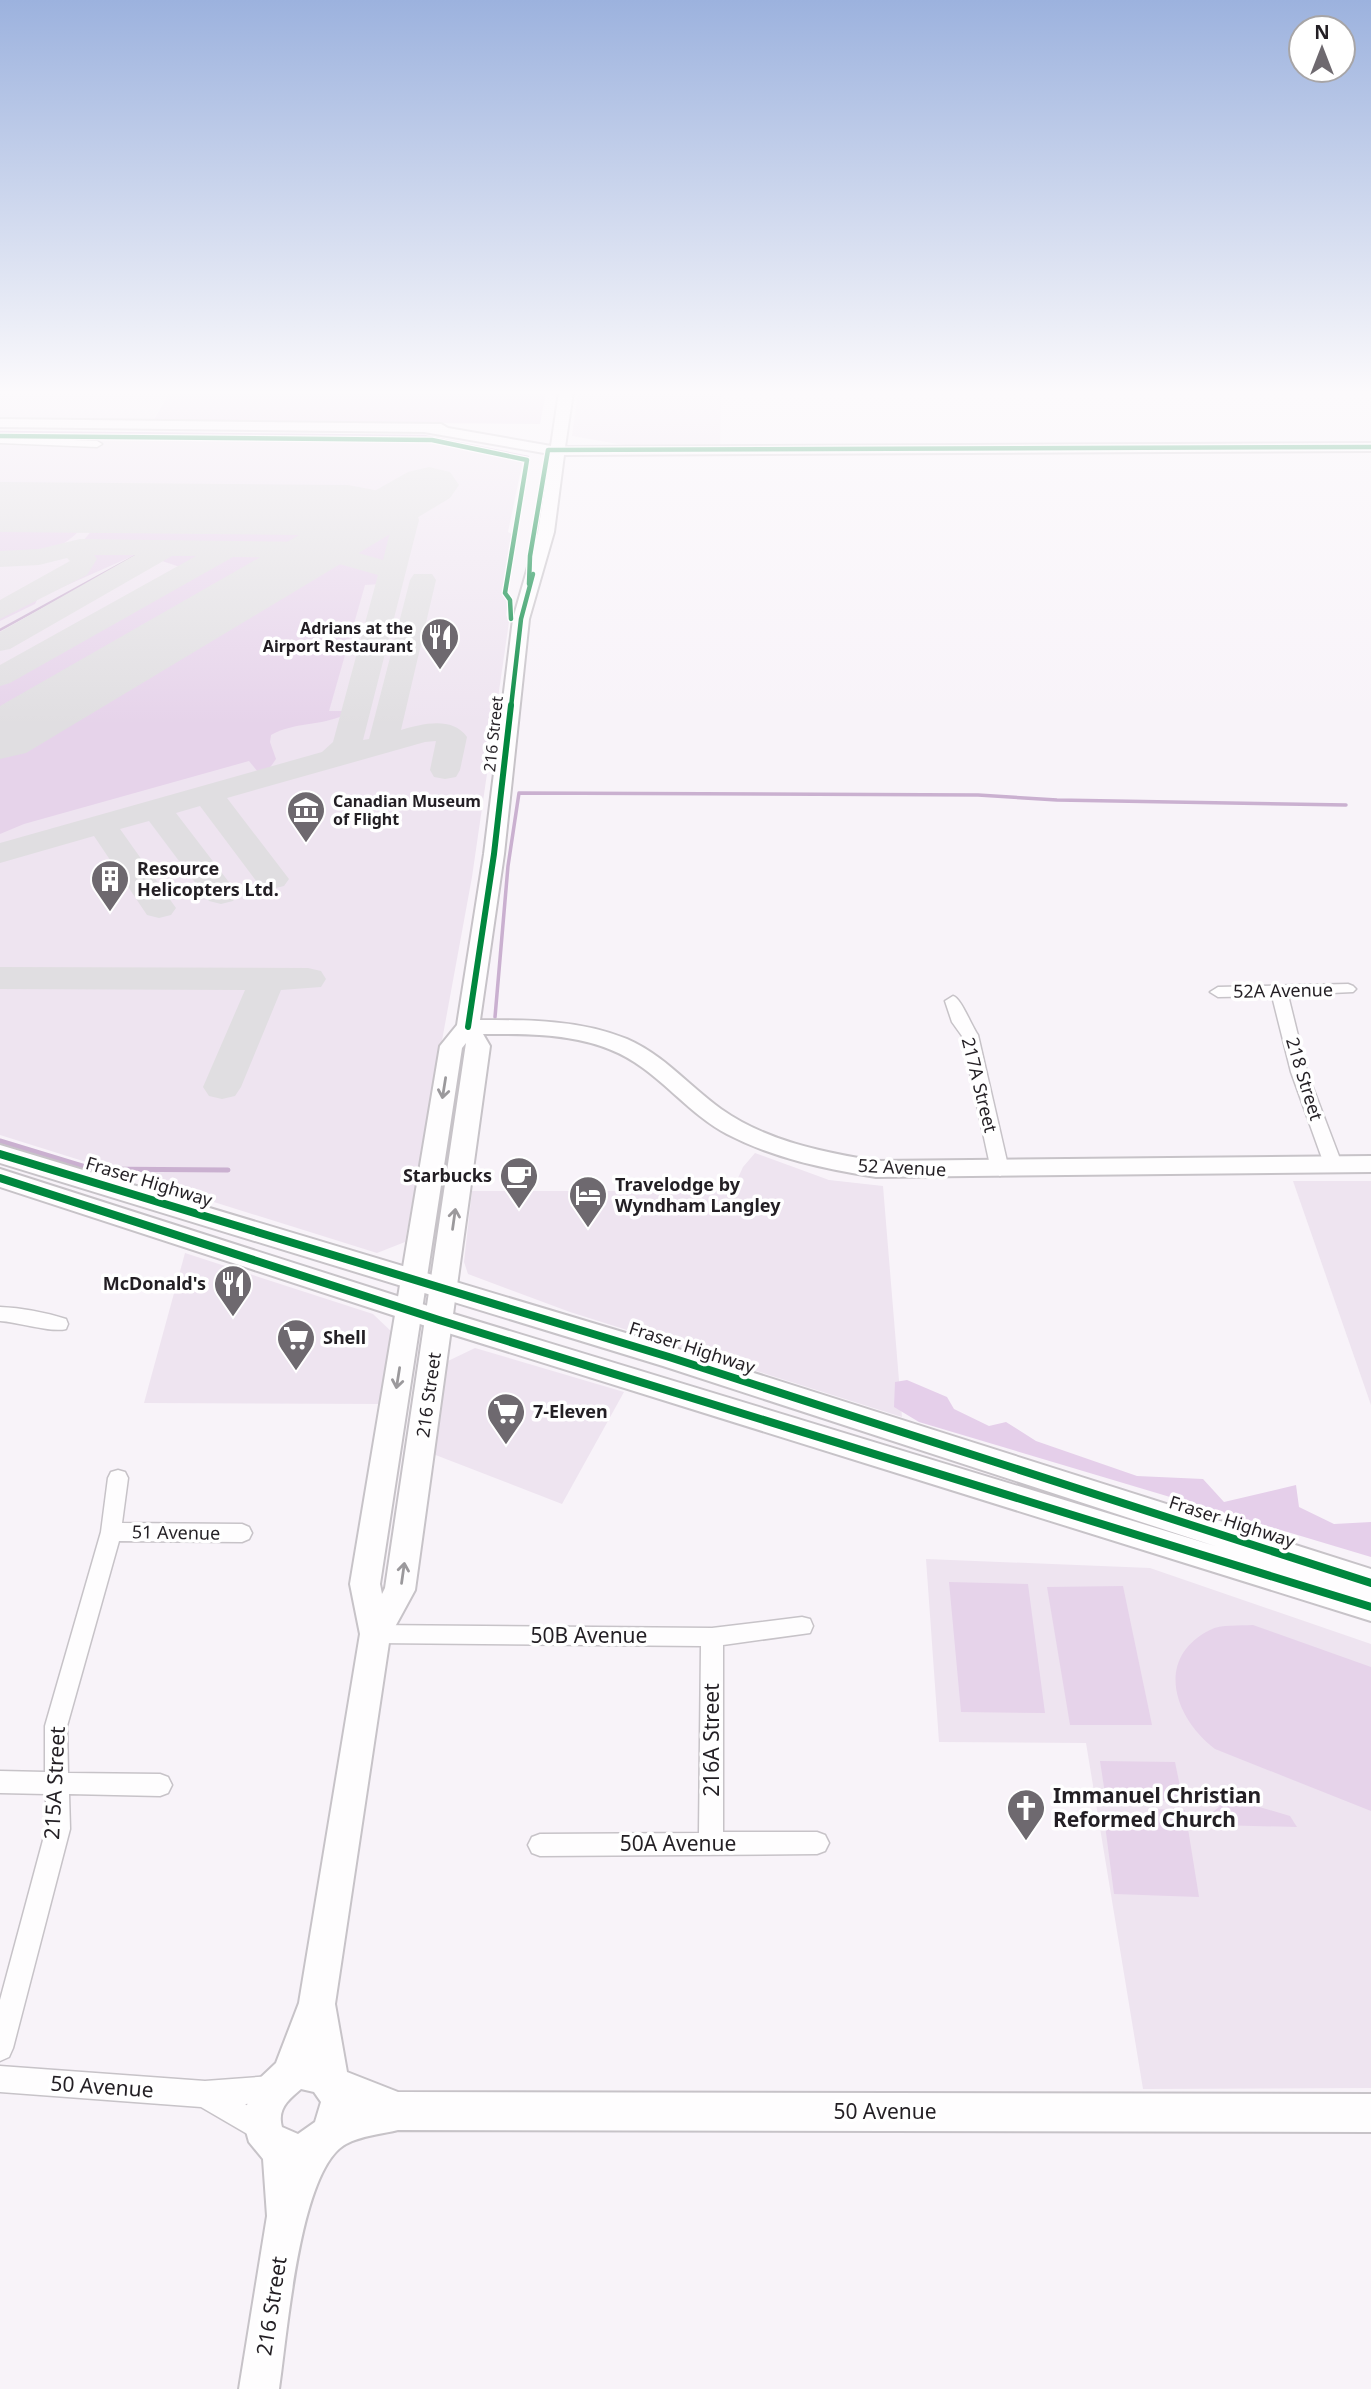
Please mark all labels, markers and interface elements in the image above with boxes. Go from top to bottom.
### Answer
north arrow [1287,14,1357,84]
text: N [1314,19,1330,45]
restaurant icon: Adrians at the Airport Restaurant [419,616,461,671]
place label: Adrians at the Airport Restaurant [263,617,413,657]
street label: 216 Street [478,695,508,773]
museum icon: Canadian Museum of Flight [285,789,327,844]
place label: Canadian Museum of Flight [333,790,481,830]
place label: Resource Helicopters Ltd. [137,856,279,901]
building icon: Resource Helicopters Ltd. [89,858,131,913]
street label: 52A Avenue [1233,977,1333,1003]
street label: 218 Street [1281,1034,1329,1124]
street label: 217A Street [957,1035,1004,1135]
one-way arrow [437,1076,450,1099]
street label: Fraser Highway [83,1150,216,1212]
street label: 52 Avenue [857,1153,947,1181]
cafe icon: Starbucks [498,1155,540,1210]
place label: Starbucks [403,1163,492,1187]
place label: Travelodge by Wyndham Langley [615,1172,781,1217]
hotel icon: Travelodge by Wyndham Langley [567,1174,609,1229]
one-way arrow [447,1209,460,1231]
restaurant icon: McDonald's [212,1263,254,1318]
place label: McDonald's [103,1271,206,1295]
street label: Fraser Highway [626,1315,759,1379]
supermarket icon: Shell [275,1317,317,1372]
place label: Shell [323,1325,366,1349]
street label: 216 Street [410,1350,446,1439]
one-way arrow [391,1366,404,1389]
supermarket icon: 7-Eleven [485,1391,527,1446]
place label: 7-Eleven [533,1399,608,1423]
street label: Fraser Highway [1166,1489,1299,1553]
street label: 51 Avenue [132,1519,220,1545]
one-way arrow [397,1562,410,1585]
street label: 50B Avenue [531,1621,647,1649]
street label: 216A Street [697,1683,725,1797]
street label: 215A Street [37,1725,71,1840]
place label: Immanuel Christian Reformed Church [1053,1781,1261,1833]
church icon: Immanuel Christian Reformed Church [1005,1787,1047,1842]
street label: 50A Avenue [620,1829,736,1857]
street label: 50 Avenue [50,2068,155,2104]
street label: 50 Avenue [833,2097,937,2125]
street label: 216 Street [249,2254,293,2357]

